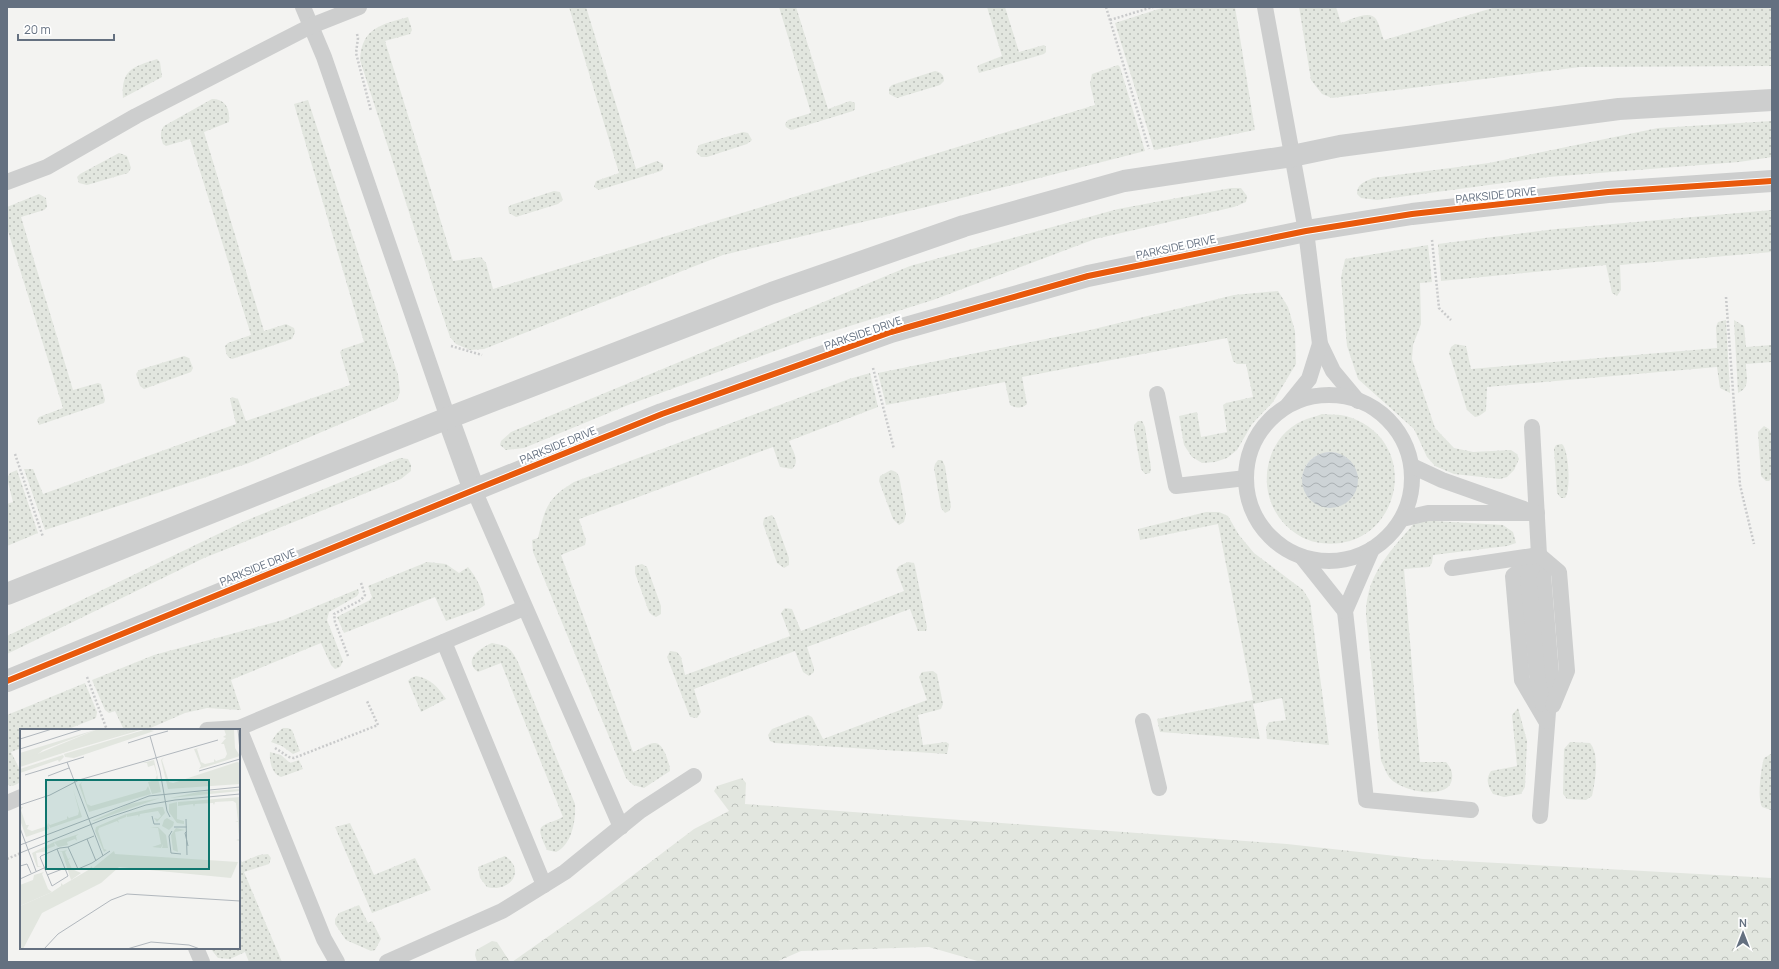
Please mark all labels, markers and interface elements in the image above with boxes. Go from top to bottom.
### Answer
scale bar [18,16,114,42]
text: 20 m [24,21,51,38]
street label: PARKSIDE DRIVE [1455,183,1537,206]
street label: PARKSIDE DRIVE [1135,231,1217,262]
street label: PARKSIDE DRIVE [822,312,904,353]
street label: PARKSIDE DRIVE [517,422,598,467]
street label: PARKSIDE DRIVE [217,544,298,589]
inset map [20,729,240,949]
north arrow [1723,913,1763,953]
text: N [1739,915,1747,930]

